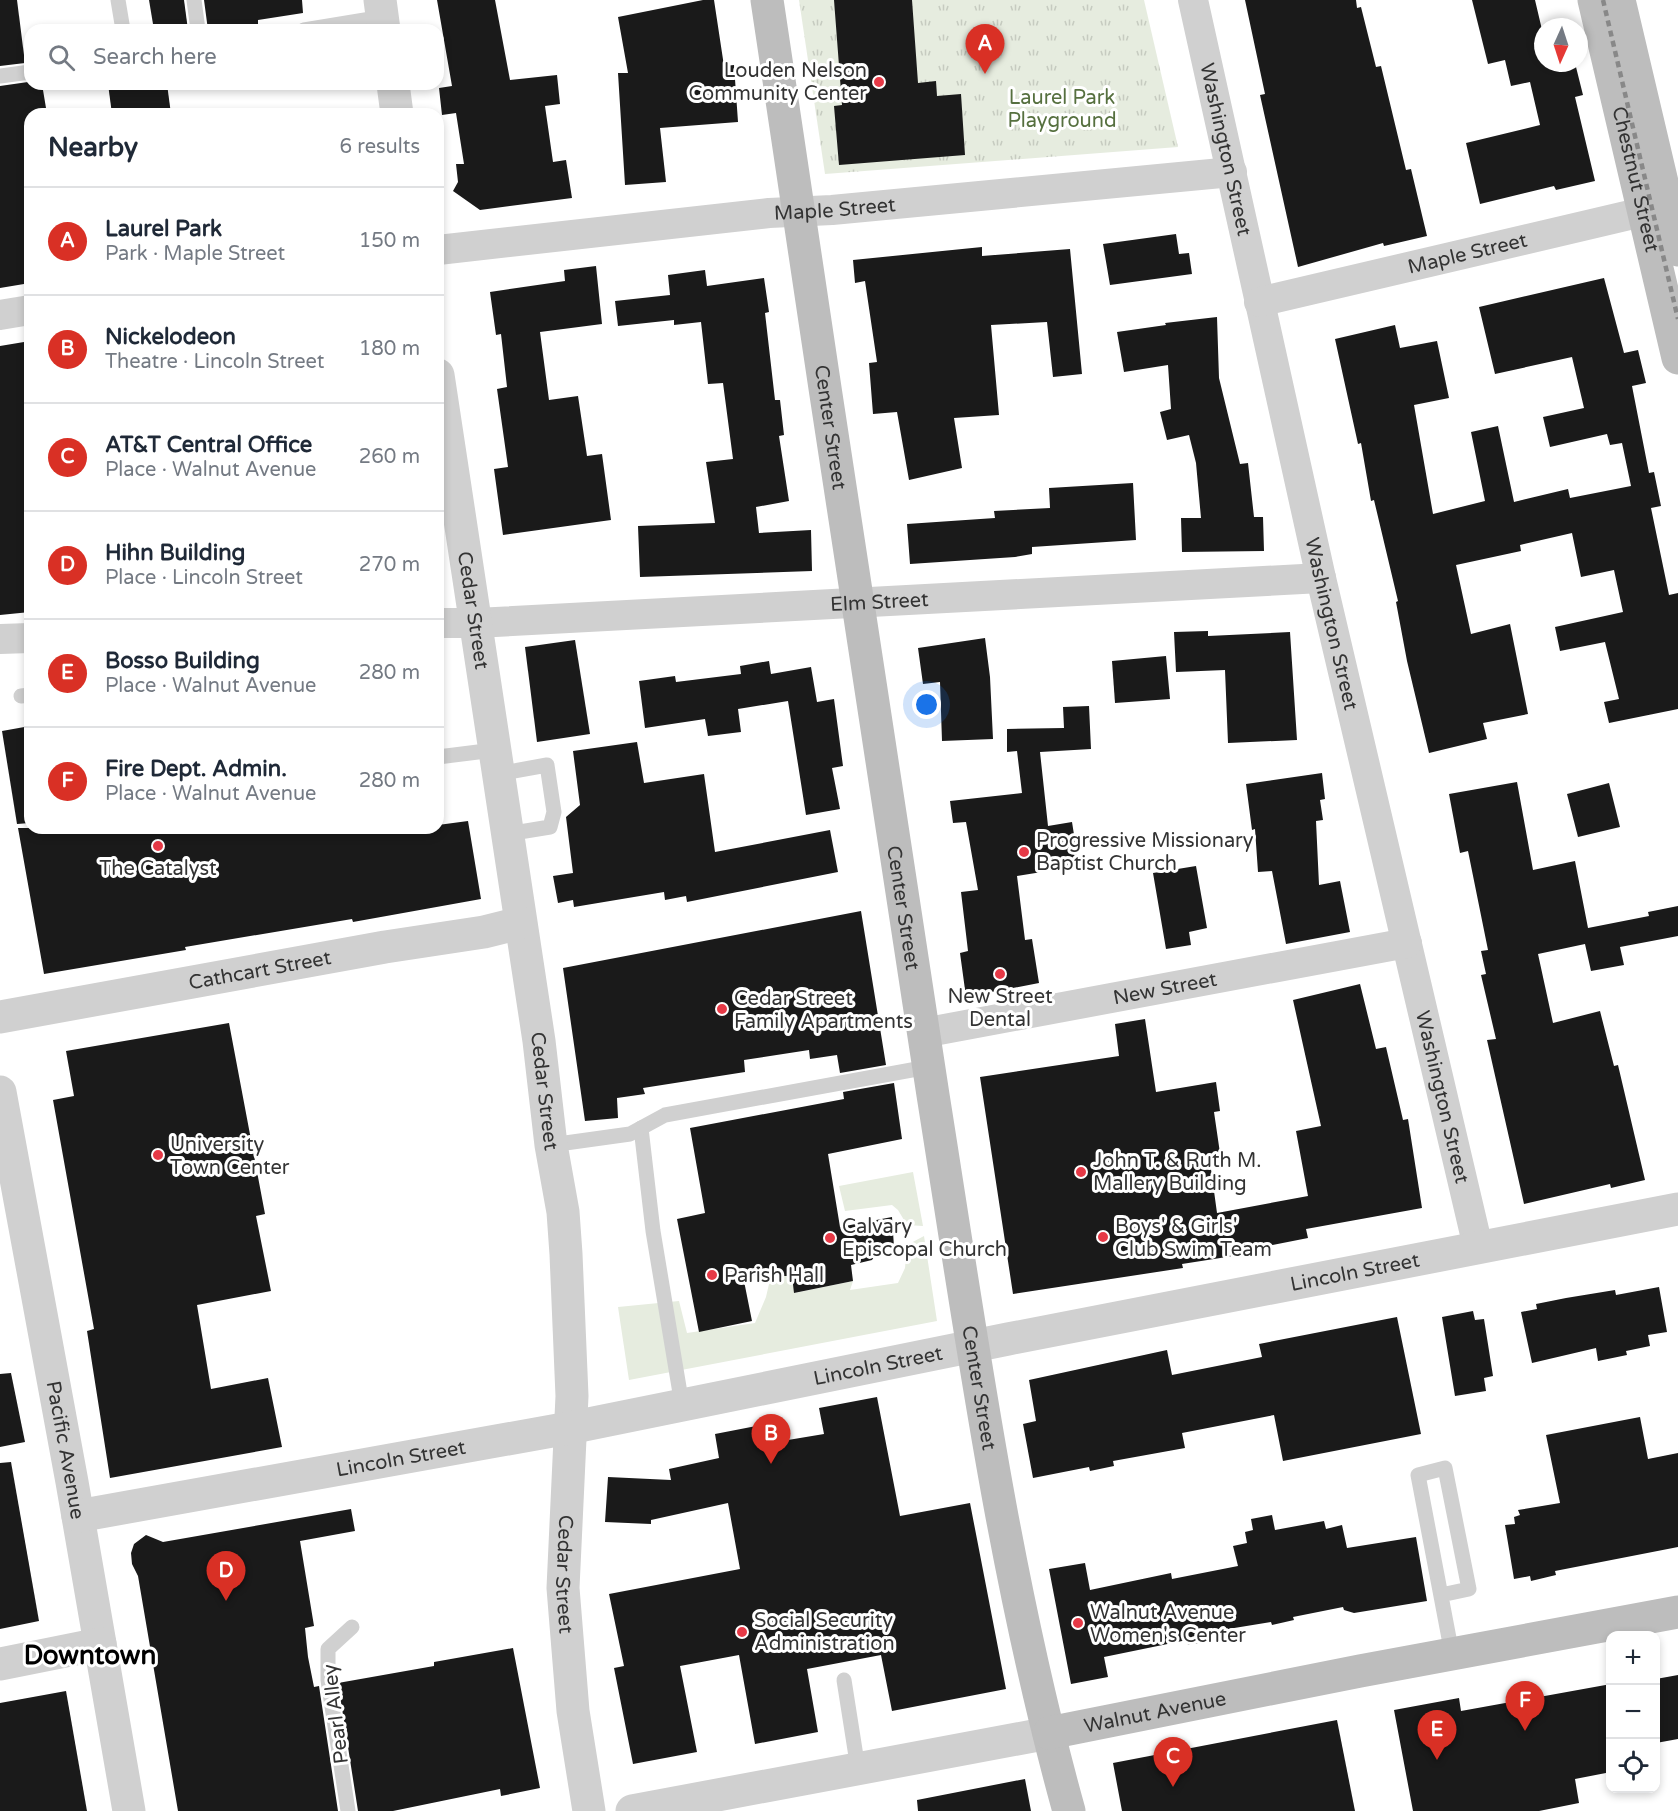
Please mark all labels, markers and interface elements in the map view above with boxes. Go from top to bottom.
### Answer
north arrow [1534,18,1588,72]
search box [24,24,444,90]
pin: A [966,25,1004,74]
icon: search [45,41,78,74]
text: Search here [93,44,217,70]
place label: Louden Nelson Community Center [688,59,867,106]
street label: Washington Street [1194,61,1256,239]
marker: Louden Nelson Community Center [872,75,886,89]
park label: Laurel Park Playground [1007,86,1117,133]
street label: Chestnut Street [1606,104,1664,255]
text: Nearby [48,132,138,163]
text: 6 results [340,135,420,159]
street label: Maple Street [773,193,897,226]
text: Laurel Park [105,216,222,242]
street label: Maple Street [1405,228,1530,280]
text: A [60,229,75,253]
text: 150 m [359,229,420,253]
text: Park · Maple Street [105,242,285,266]
text: Nickelodeon [105,324,236,350]
text: B [61,337,74,361]
text: 180 m [359,337,420,361]
text: Theatre · Lincoln Street [105,350,324,374]
street label: Center Street [809,363,851,492]
text: AT&T Central Office [105,432,312,458]
text: C [61,445,74,469]
text: 260 m [359,445,420,469]
text: Place · Walnut Avenue [105,458,316,482]
street label: Washington Street [1299,535,1363,713]
text: Hihn Building [105,540,245,566]
street label: Cedar Street [452,550,494,671]
text: D [60,553,75,577]
text: 270 m [359,553,420,577]
text: Place · Lincoln Street [105,566,303,590]
street label: Elm Street [830,588,930,617]
text: Bosso Building [105,648,260,674]
text: E [61,661,74,685]
text: 280 m [359,661,420,685]
text: Place · Walnut Avenue [105,674,316,698]
your location [912,690,941,719]
text: Fire Dept. Admin. [105,756,287,782]
text: F [61,769,74,793]
text: 280 m [359,769,420,793]
text: Place · Walnut Avenue [105,782,316,806]
place label: Progressive Missionary Baptist Church [1036,829,1254,876]
marker: The Catalyst [151,839,165,853]
street label: Center Street [881,844,924,972]
marker: Progressive Missionary Baptist Church [1017,845,1031,859]
place label: The Catalyst [99,857,217,881]
street label: Cathcart Street [187,946,333,995]
marker: New Street Dental [993,967,1007,981]
street label: New Street [1111,968,1219,1010]
place label: New Street Dental [947,985,1053,1032]
place label: Cedar Street Family Apartments [734,987,913,1034]
marker: Cedar Street Family Apartments [715,1002,729,1016]
street label: Washington Street [1410,1008,1474,1186]
street label: Cedar Street [525,1030,563,1153]
place label: University Town Center [170,1133,290,1180]
marker: University Town Center [151,1148,165,1162]
place label: John T. & Ruth M. Mallery Building [1093,1149,1261,1196]
marker: John T. & Ruth M. Mallery Building [1074,1165,1088,1179]
place label: Calvary Episcopal Church [842,1215,1007,1262]
place label: Boys' & Girls' Club Swim Team [1115,1215,1272,1262]
marker: Boys' & Girls' Club Swim Team [1096,1230,1110,1244]
marker: Calvary Episcopal Church [823,1231,837,1245]
street label: Lincoln Street [1288,1248,1422,1297]
place label: Parish Hall [724,1264,824,1288]
marker: Parish Hall [705,1268,719,1282]
street label: Center Street [956,1324,1001,1452]
street label: Lincoln Street [811,1342,945,1391]
street label: Pacific Avenue [41,1379,89,1521]
pin: B [752,1414,790,1464]
street label: Lincoln Street [334,1436,468,1482]
street label: Cedar Street [550,1514,578,1635]
pin: D [206,1552,246,1601]
place label: Walnut Avenue Women's Center [1090,1601,1246,1648]
place label: Social Security Administration [754,1609,895,1656]
marker: Walnut Avenue Women's Center [1071,1616,1085,1630]
marker: Social Security Administration [735,1625,749,1639]
map controls [1606,1631,1660,1793]
button: + [1606,1631,1660,1685]
district label: Downtown [24,1640,156,1671]
street label: Pearl Alley [318,1662,354,1765]
pin: F [1506,1682,1544,1731]
button: − [1606,1685,1660,1739]
street label: Walnut Avenue [1082,1687,1228,1739]
pin: E [1418,1710,1456,1760]
pin: C [1154,1738,1192,1787]
button: locate [1606,1739,1660,1793]

